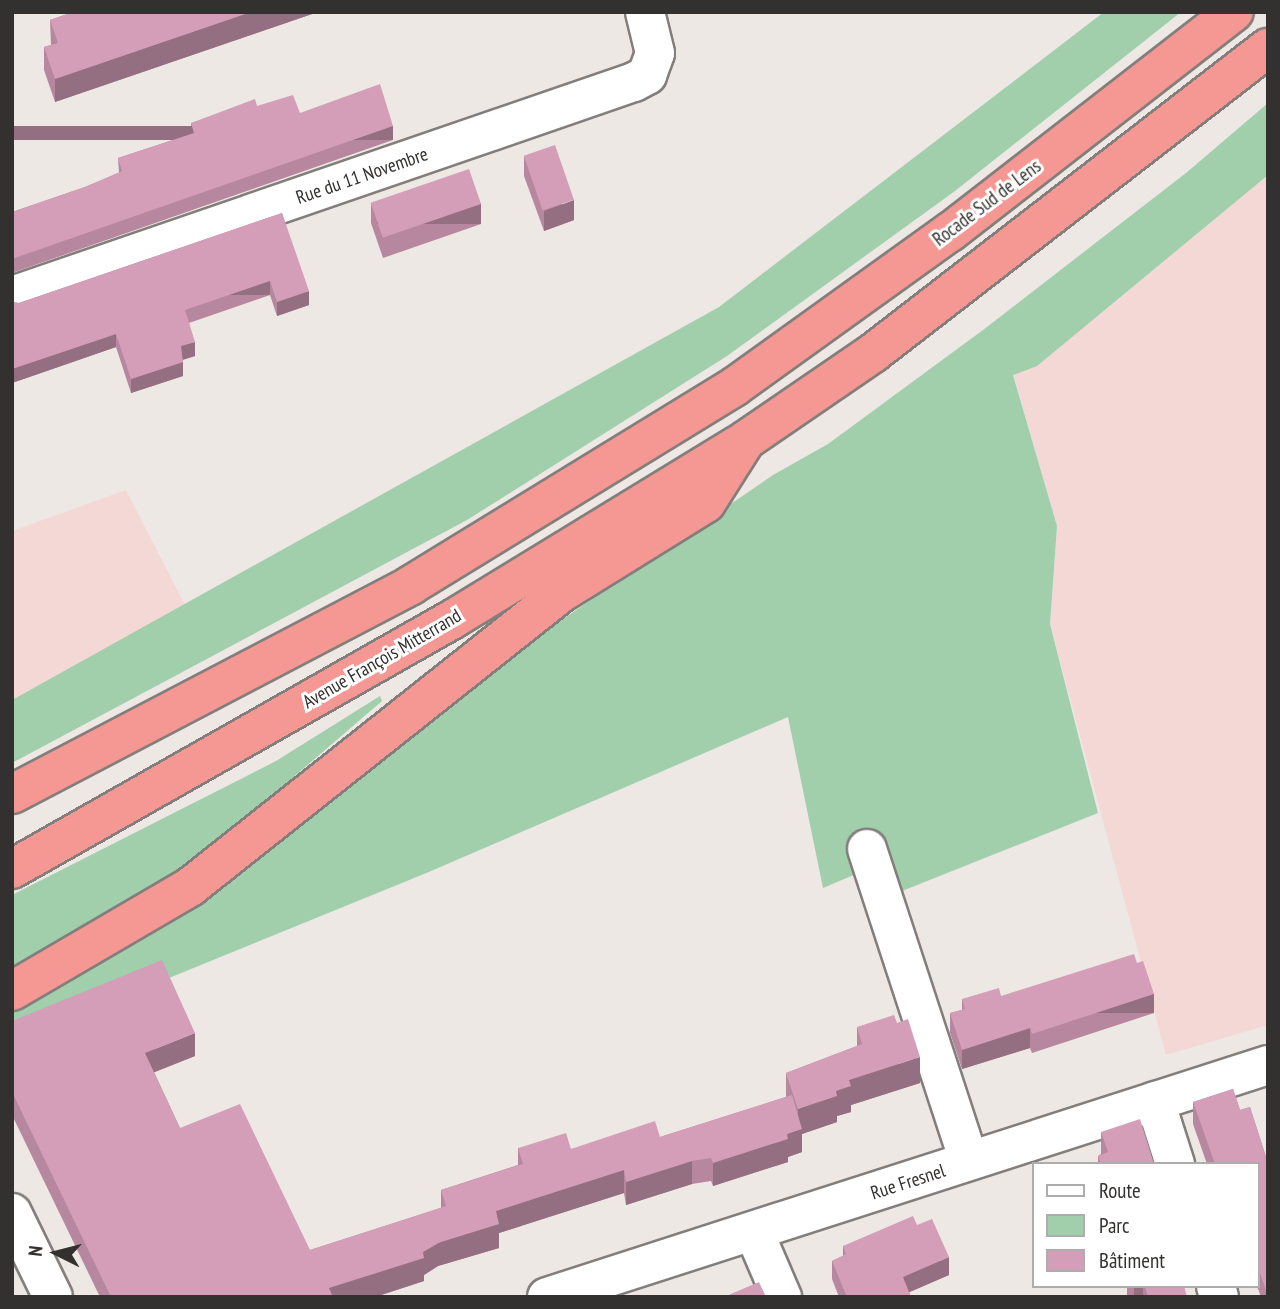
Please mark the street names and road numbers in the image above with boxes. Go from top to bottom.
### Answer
street label: Rue du 11 Novembre [293,143,431,209]
street label: Rocade Sud de Lens [928,155,1046,251]
street label: Avenue François Mitterrand [299,604,465,714]
street label: Rue Fresnel [868,1159,948,1205]

